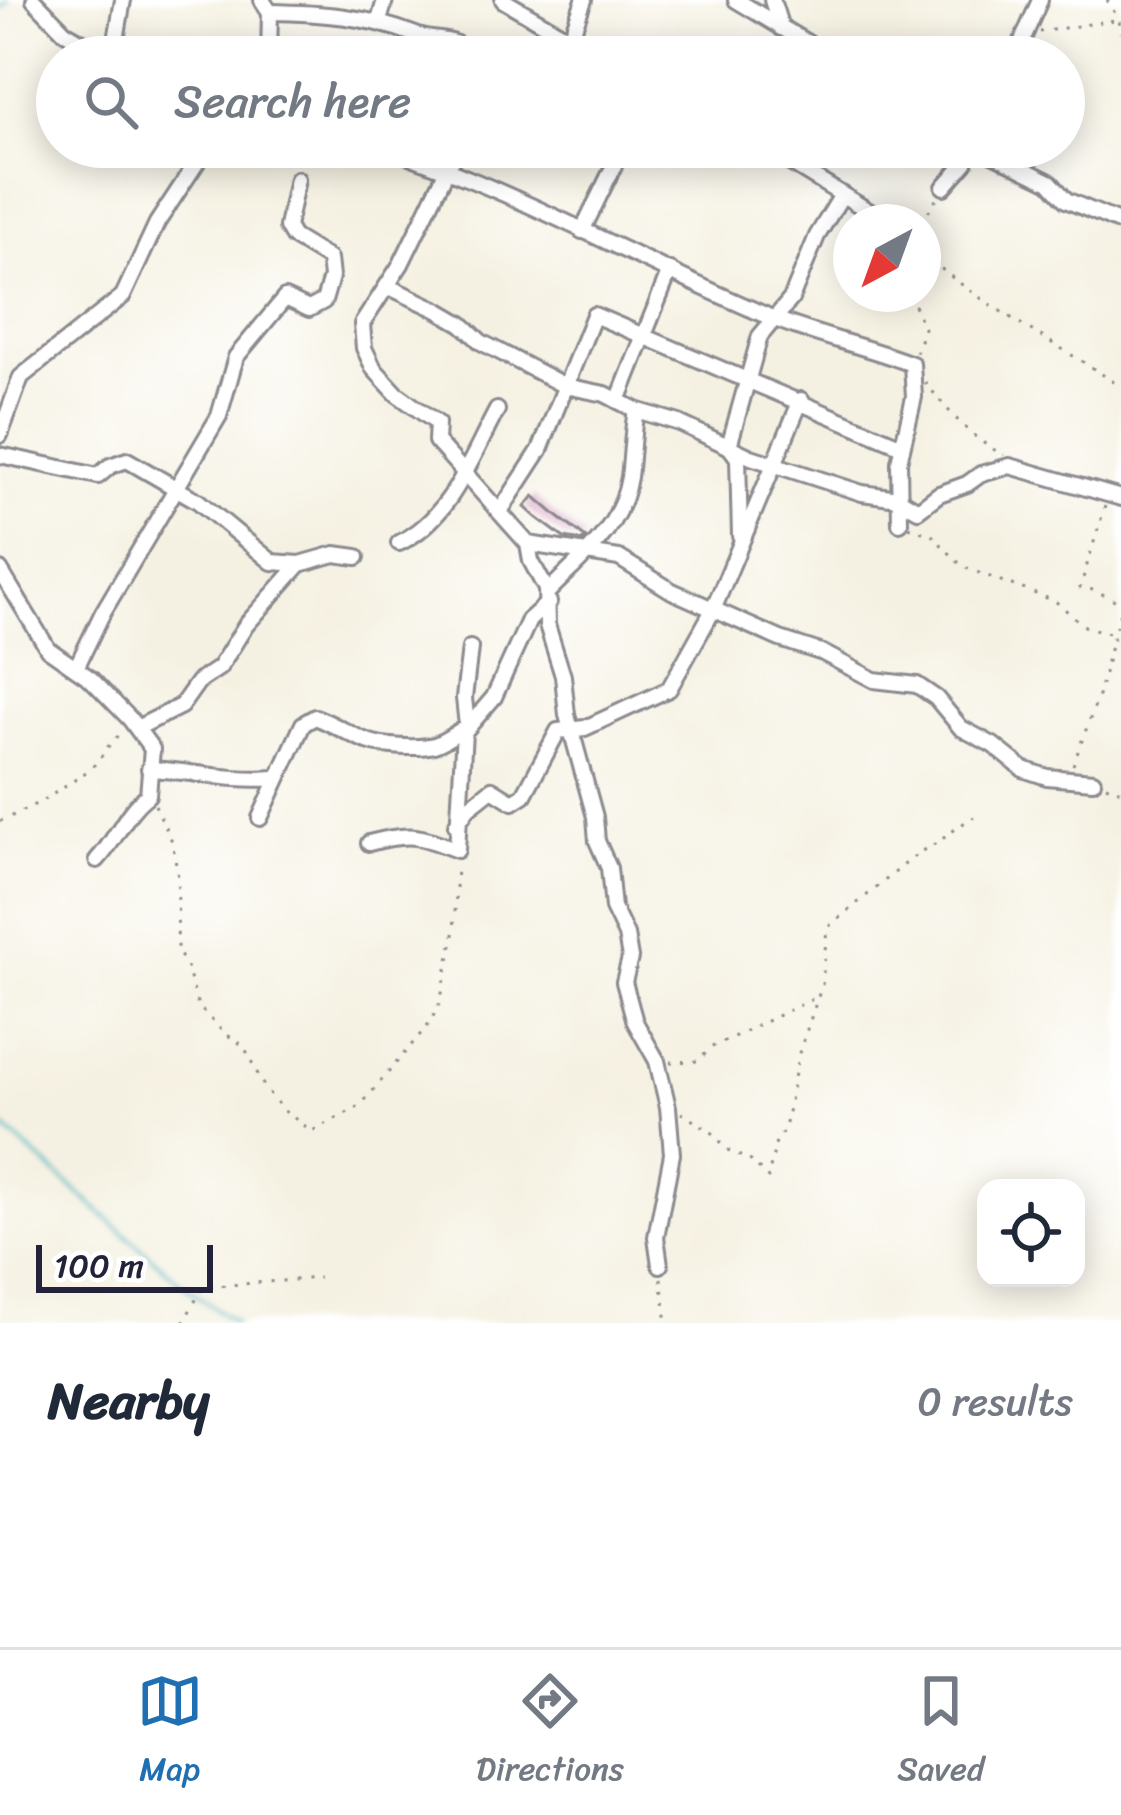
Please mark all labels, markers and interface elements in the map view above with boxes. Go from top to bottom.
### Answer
search box [36,36,1085,168]
text: Search here [174,62,411,142]
icon: search [78,69,144,135]
north arrow [833,204,941,312]
map controls [977,1179,1085,1287]
button: locate [977,1179,1085,1287]
text: 100 m [54,1237,144,1295]
scale bar [36,1239,213,1292]
text: Nearby [48,1356,209,1446]
text: 0 results [917,1367,1073,1436]
tab: Map [137,1668,203,1798]
tab: Directions [476,1668,624,1798]
tab: Saved [897,1668,984,1798]

